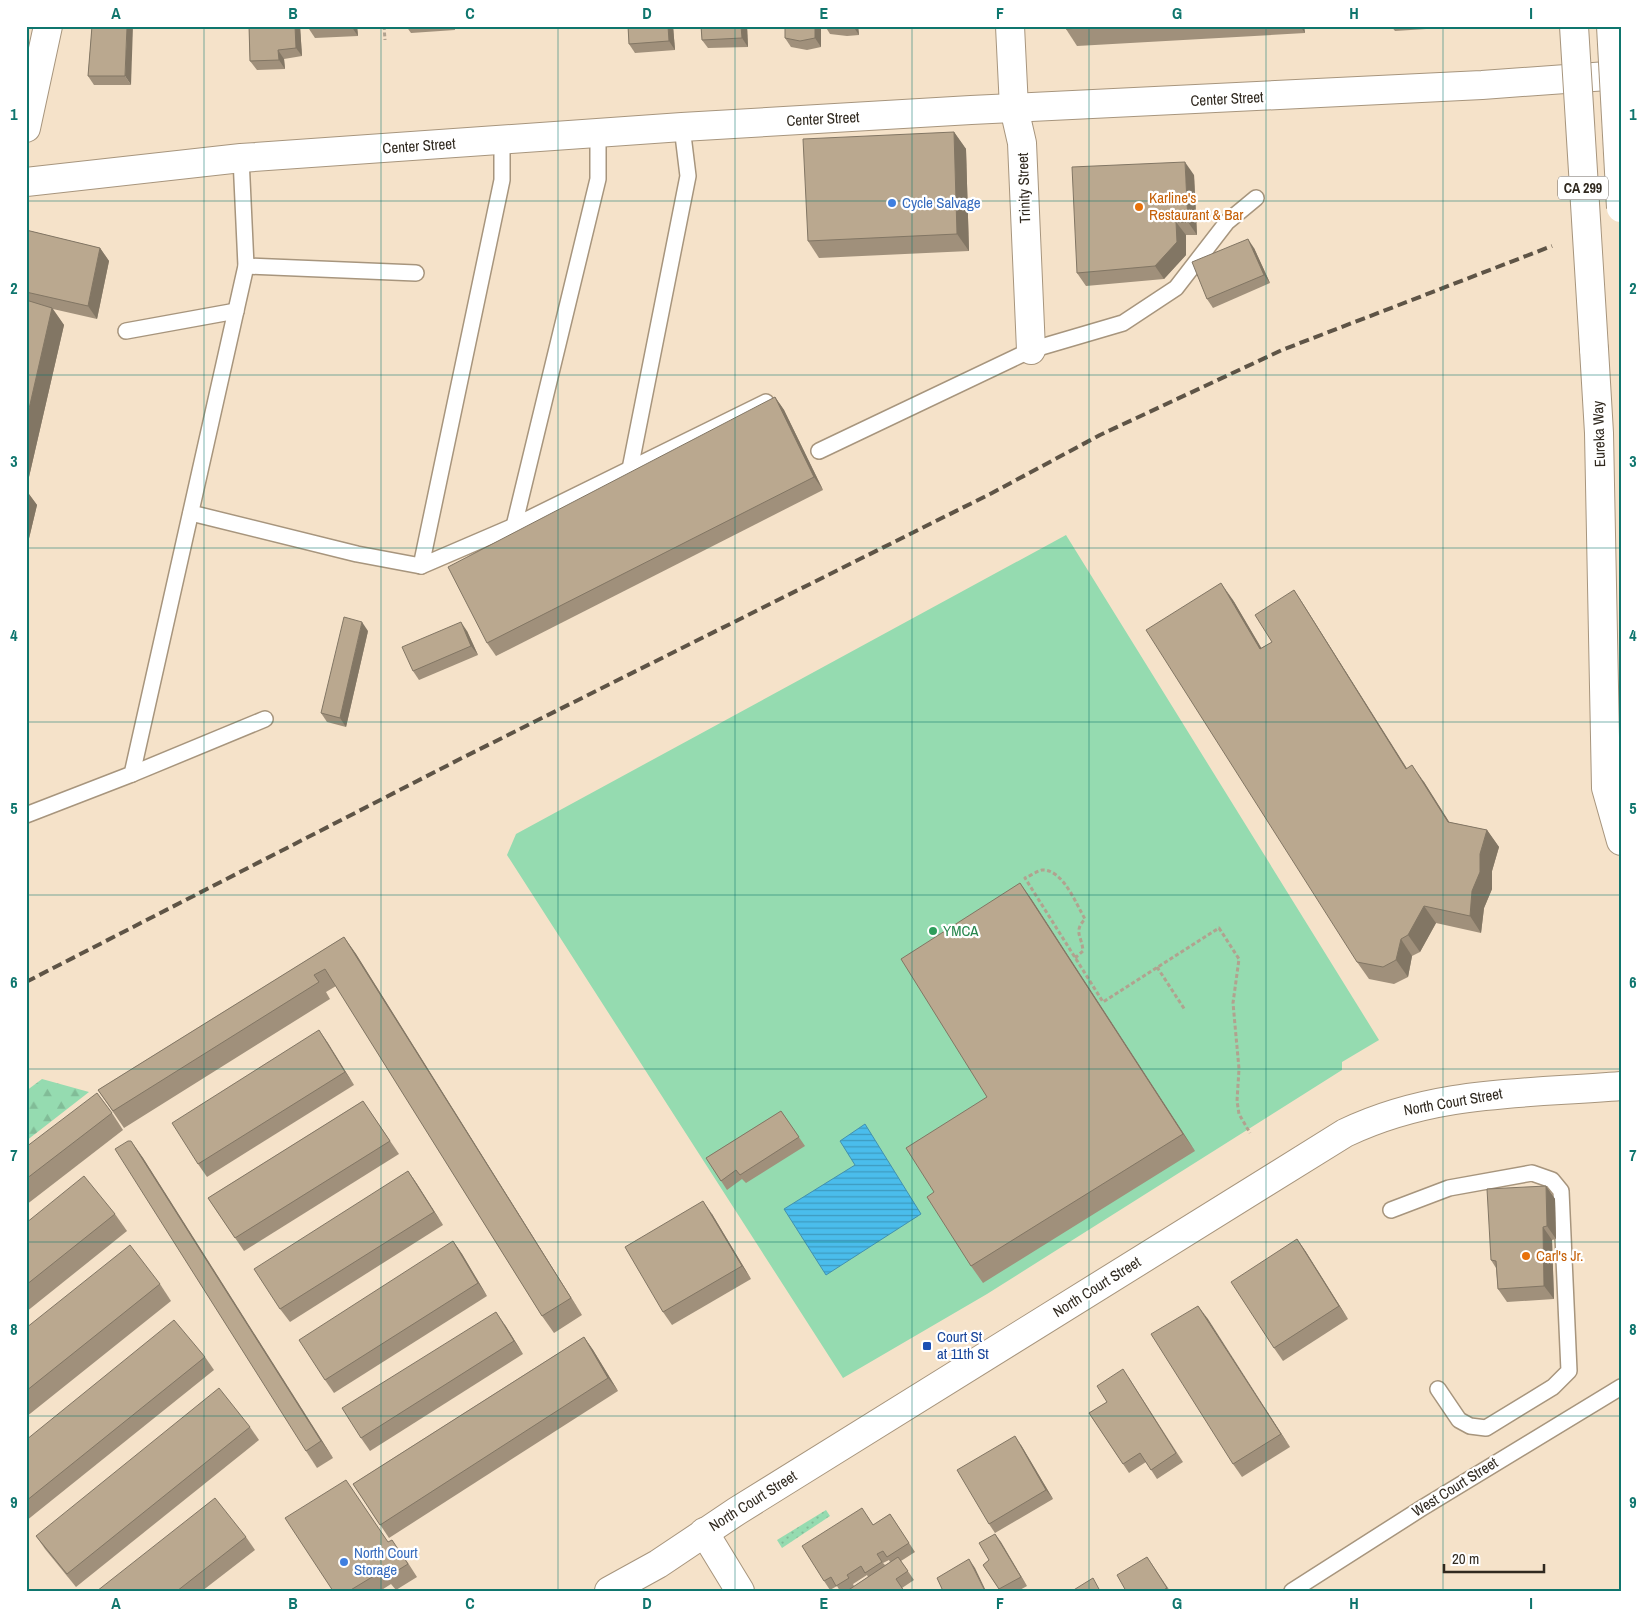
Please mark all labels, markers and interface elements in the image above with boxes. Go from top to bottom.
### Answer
text: A [111,2,121,24]
text: B [288,2,298,24]
text: C [465,2,475,24]
text: D [642,2,652,24]
text: E [820,2,829,24]
text: F [996,2,1004,24]
text: G [1172,2,1182,24]
text: H [1349,2,1359,24]
text: I [1529,2,1533,24]
street label: Center Street [1190,86,1265,111]
text: 1 [10,103,18,125]
text: 1 [1629,103,1637,125]
street label: Center Street [786,106,861,131]
street label: Center Street [382,132,457,159]
street label: Trinity Street [1012,152,1035,224]
road number: CA 299 [1558,177,1608,200]
place label: Karline's Restaurant & Bar [1149,187,1243,225]
place label: Cycle Salvage [902,192,981,213]
marker: Cycle Salvage [886,197,898,209]
marker: Karline's Restaurant & Bar [1133,201,1145,213]
text: 2 [10,277,18,299]
text: 2 [1629,277,1637,299]
street label: Eureka Way [1587,400,1610,468]
text: 3 [10,450,18,472]
text: 3 [1629,450,1637,472]
text: 4 [10,624,18,646]
text: 4 [1629,624,1637,646]
text: 5 [10,797,18,819]
text: 5 [1629,797,1637,819]
place label: YMCA [943,920,979,941]
marker: YMCA [927,925,939,937]
text: 6 [10,971,18,993]
text: 6 [1629,971,1637,993]
street label: North Court Street [1402,1082,1504,1121]
text: 7 [10,1144,18,1166]
text: 7 [1629,1144,1637,1166]
place label: Carl's Jr. [1536,1245,1583,1266]
marker: Carl's Jr. [1520,1250,1532,1262]
street label: North Court Street [1049,1251,1145,1322]
text: 8 [10,1318,18,1340]
text: 8 [1629,1318,1637,1340]
place label: Court St at 11th St [937,1326,989,1364]
marker: Court St at 11th St [921,1340,933,1352]
street label: West Court Street [1408,1452,1502,1521]
street label: North Court Street [705,1465,801,1536]
text: 9 [10,1491,18,1513]
text: 9 [1629,1491,1637,1513]
place label: North Court Storage [354,1542,418,1580]
scale bar [1444,1542,1544,1574]
text: 20 m [1452,1548,1479,1569]
marker: North Court Storage [338,1556,350,1568]
text: A [111,1592,121,1614]
text: B [288,1592,298,1614]
text: C [465,1592,475,1614]
text: D [642,1592,652,1614]
text: E [820,1592,829,1614]
text: F [996,1592,1004,1614]
text: G [1172,1592,1182,1614]
text: H [1349,1592,1359,1614]
text: I [1529,1592,1533,1614]

